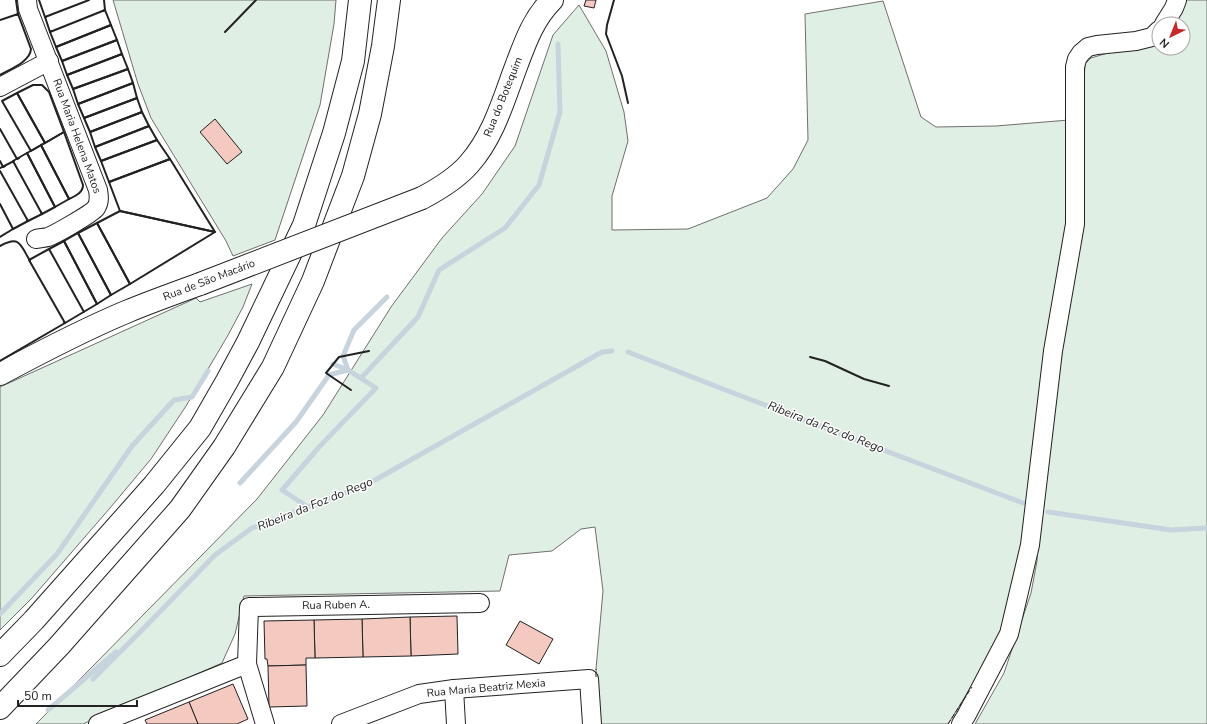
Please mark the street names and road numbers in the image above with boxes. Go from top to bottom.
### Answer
street label: Rua do Botequim [480,55,526,139]
street label: Rua Maria Helena Matos [49,76,105,196]
street label: Rua de São Macário [161,256,257,304]
street label: Rua Ruben A. [302,597,370,613]
street label: Rua Maria Beatriz Mexia [426,675,546,701]

